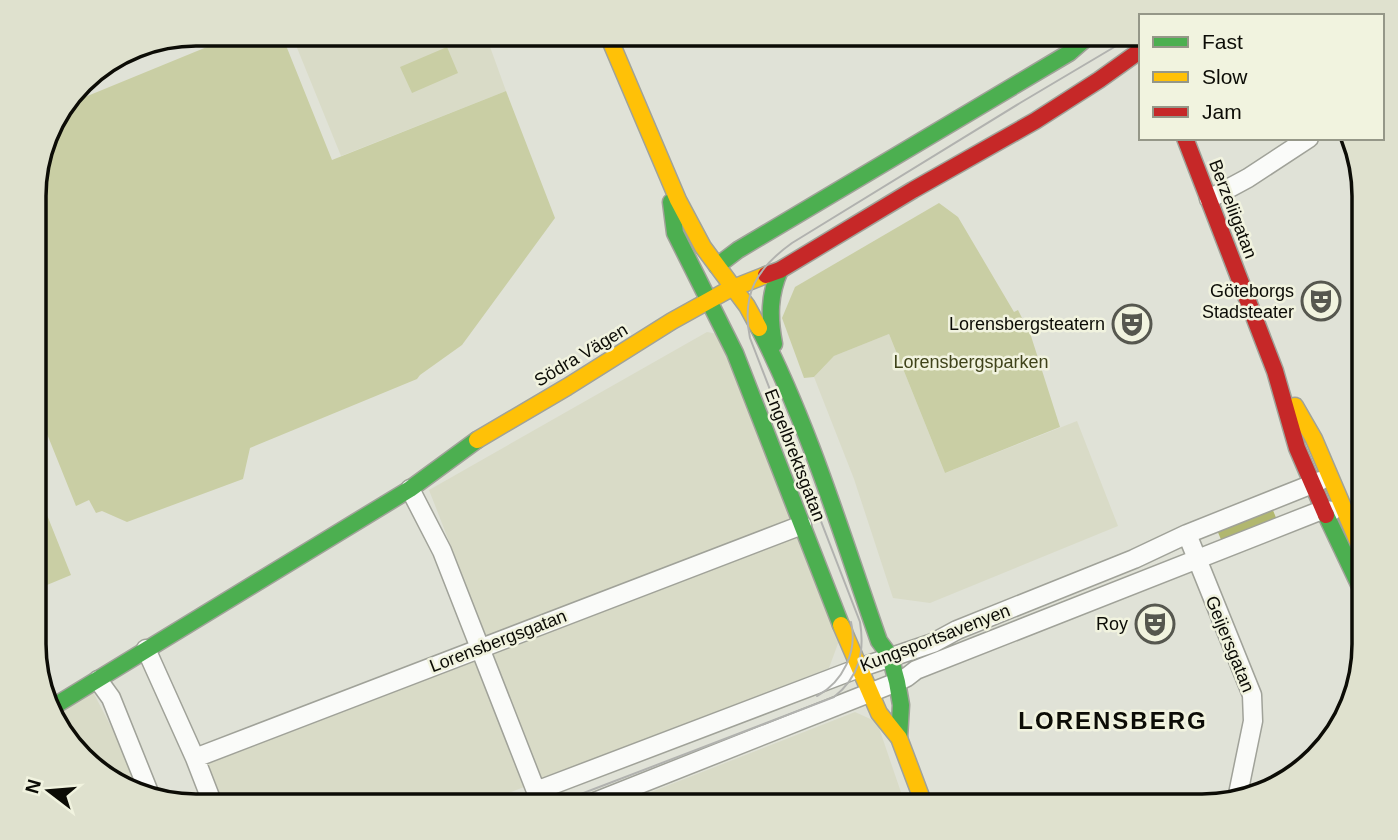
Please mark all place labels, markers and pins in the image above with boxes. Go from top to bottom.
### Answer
theatre icon: Göteborgs Stadsteater [1300,280,1342,322]
place label: Göteborgs Stadsteater [1202,281,1294,322]
theatre icon: Lorensbergsteatern [1111,303,1153,345]
place label: Lorensbergsteatern [949,314,1105,334]
theatre icon: Roy [1134,603,1176,645]
place label: Roy [1096,614,1128,634]

